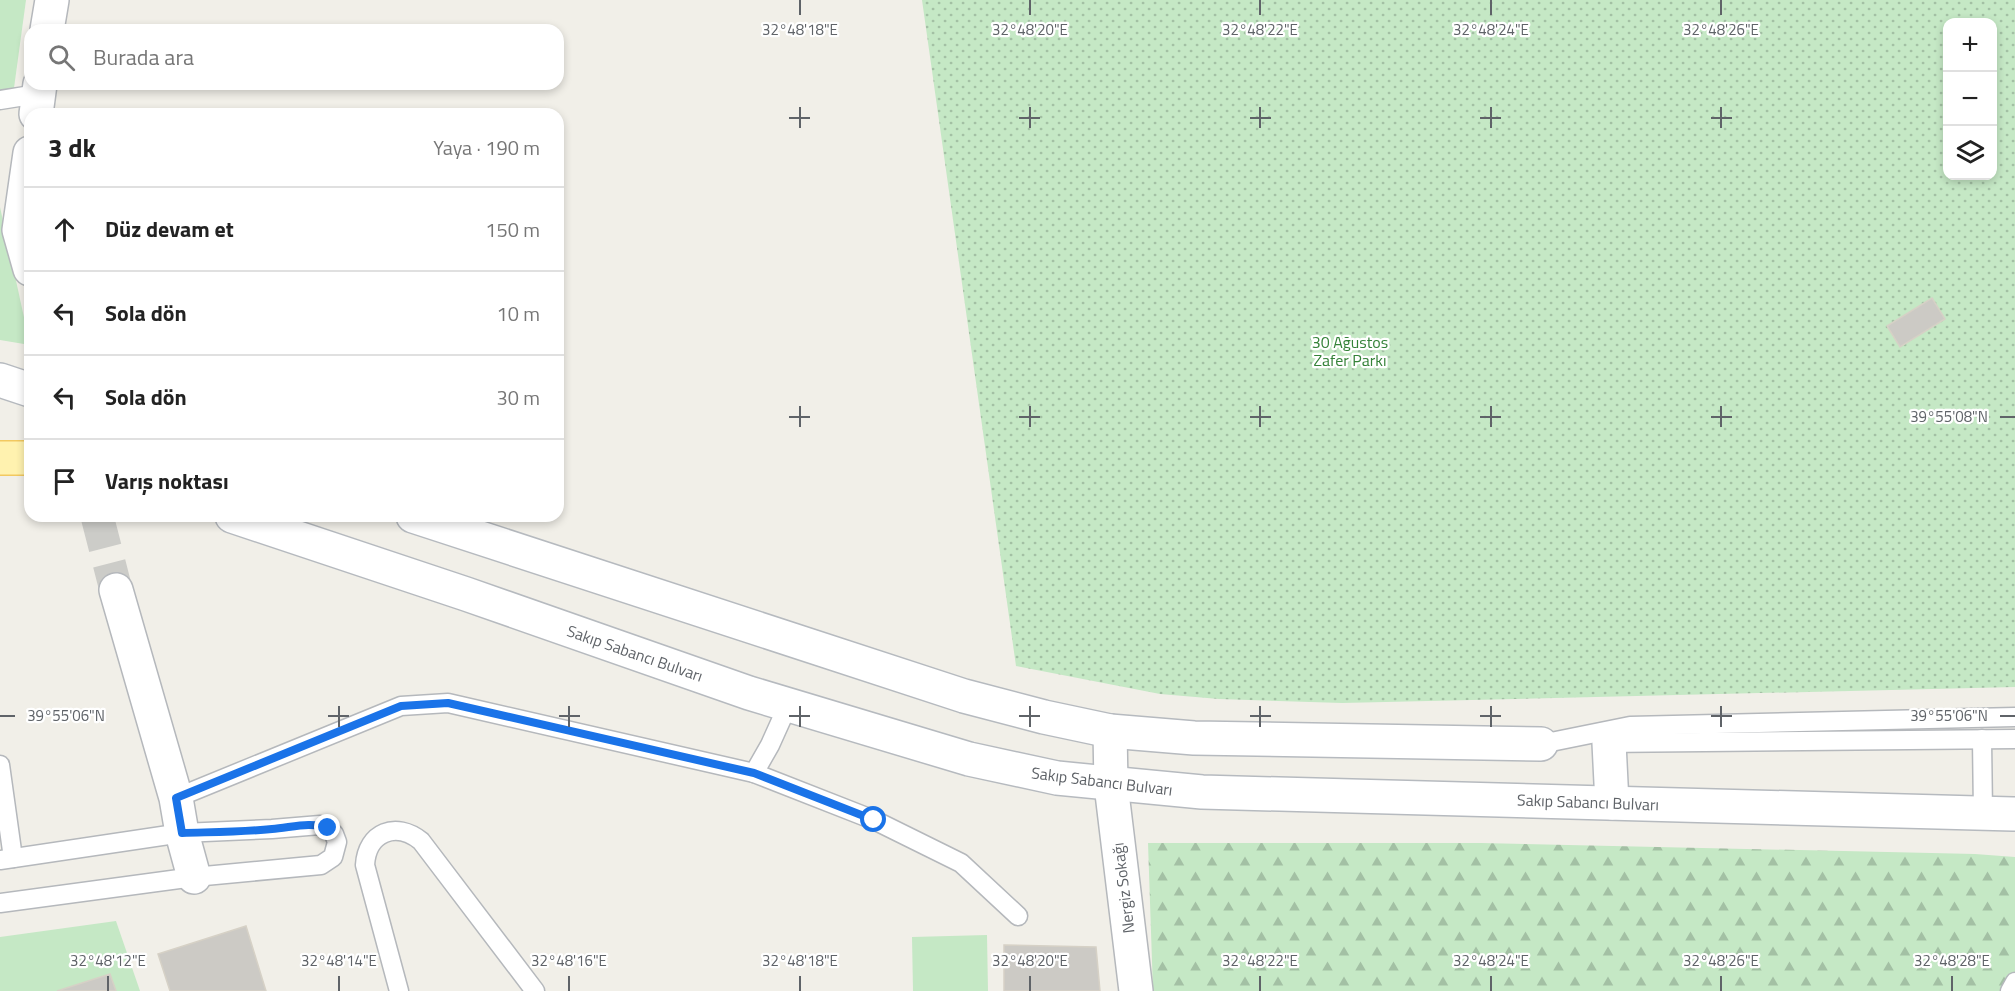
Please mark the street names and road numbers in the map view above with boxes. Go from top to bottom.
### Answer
street label: Sakıp Sabancı Bulvarı [564,619,706,687]
street label: Sakıp Sabancı Bulvarı [1030,760,1174,802]
street label: Sakıp Sabancı Bulvarı [1517,788,1659,816]
street label: Nergiz Sokağı [1106,841,1140,935]

